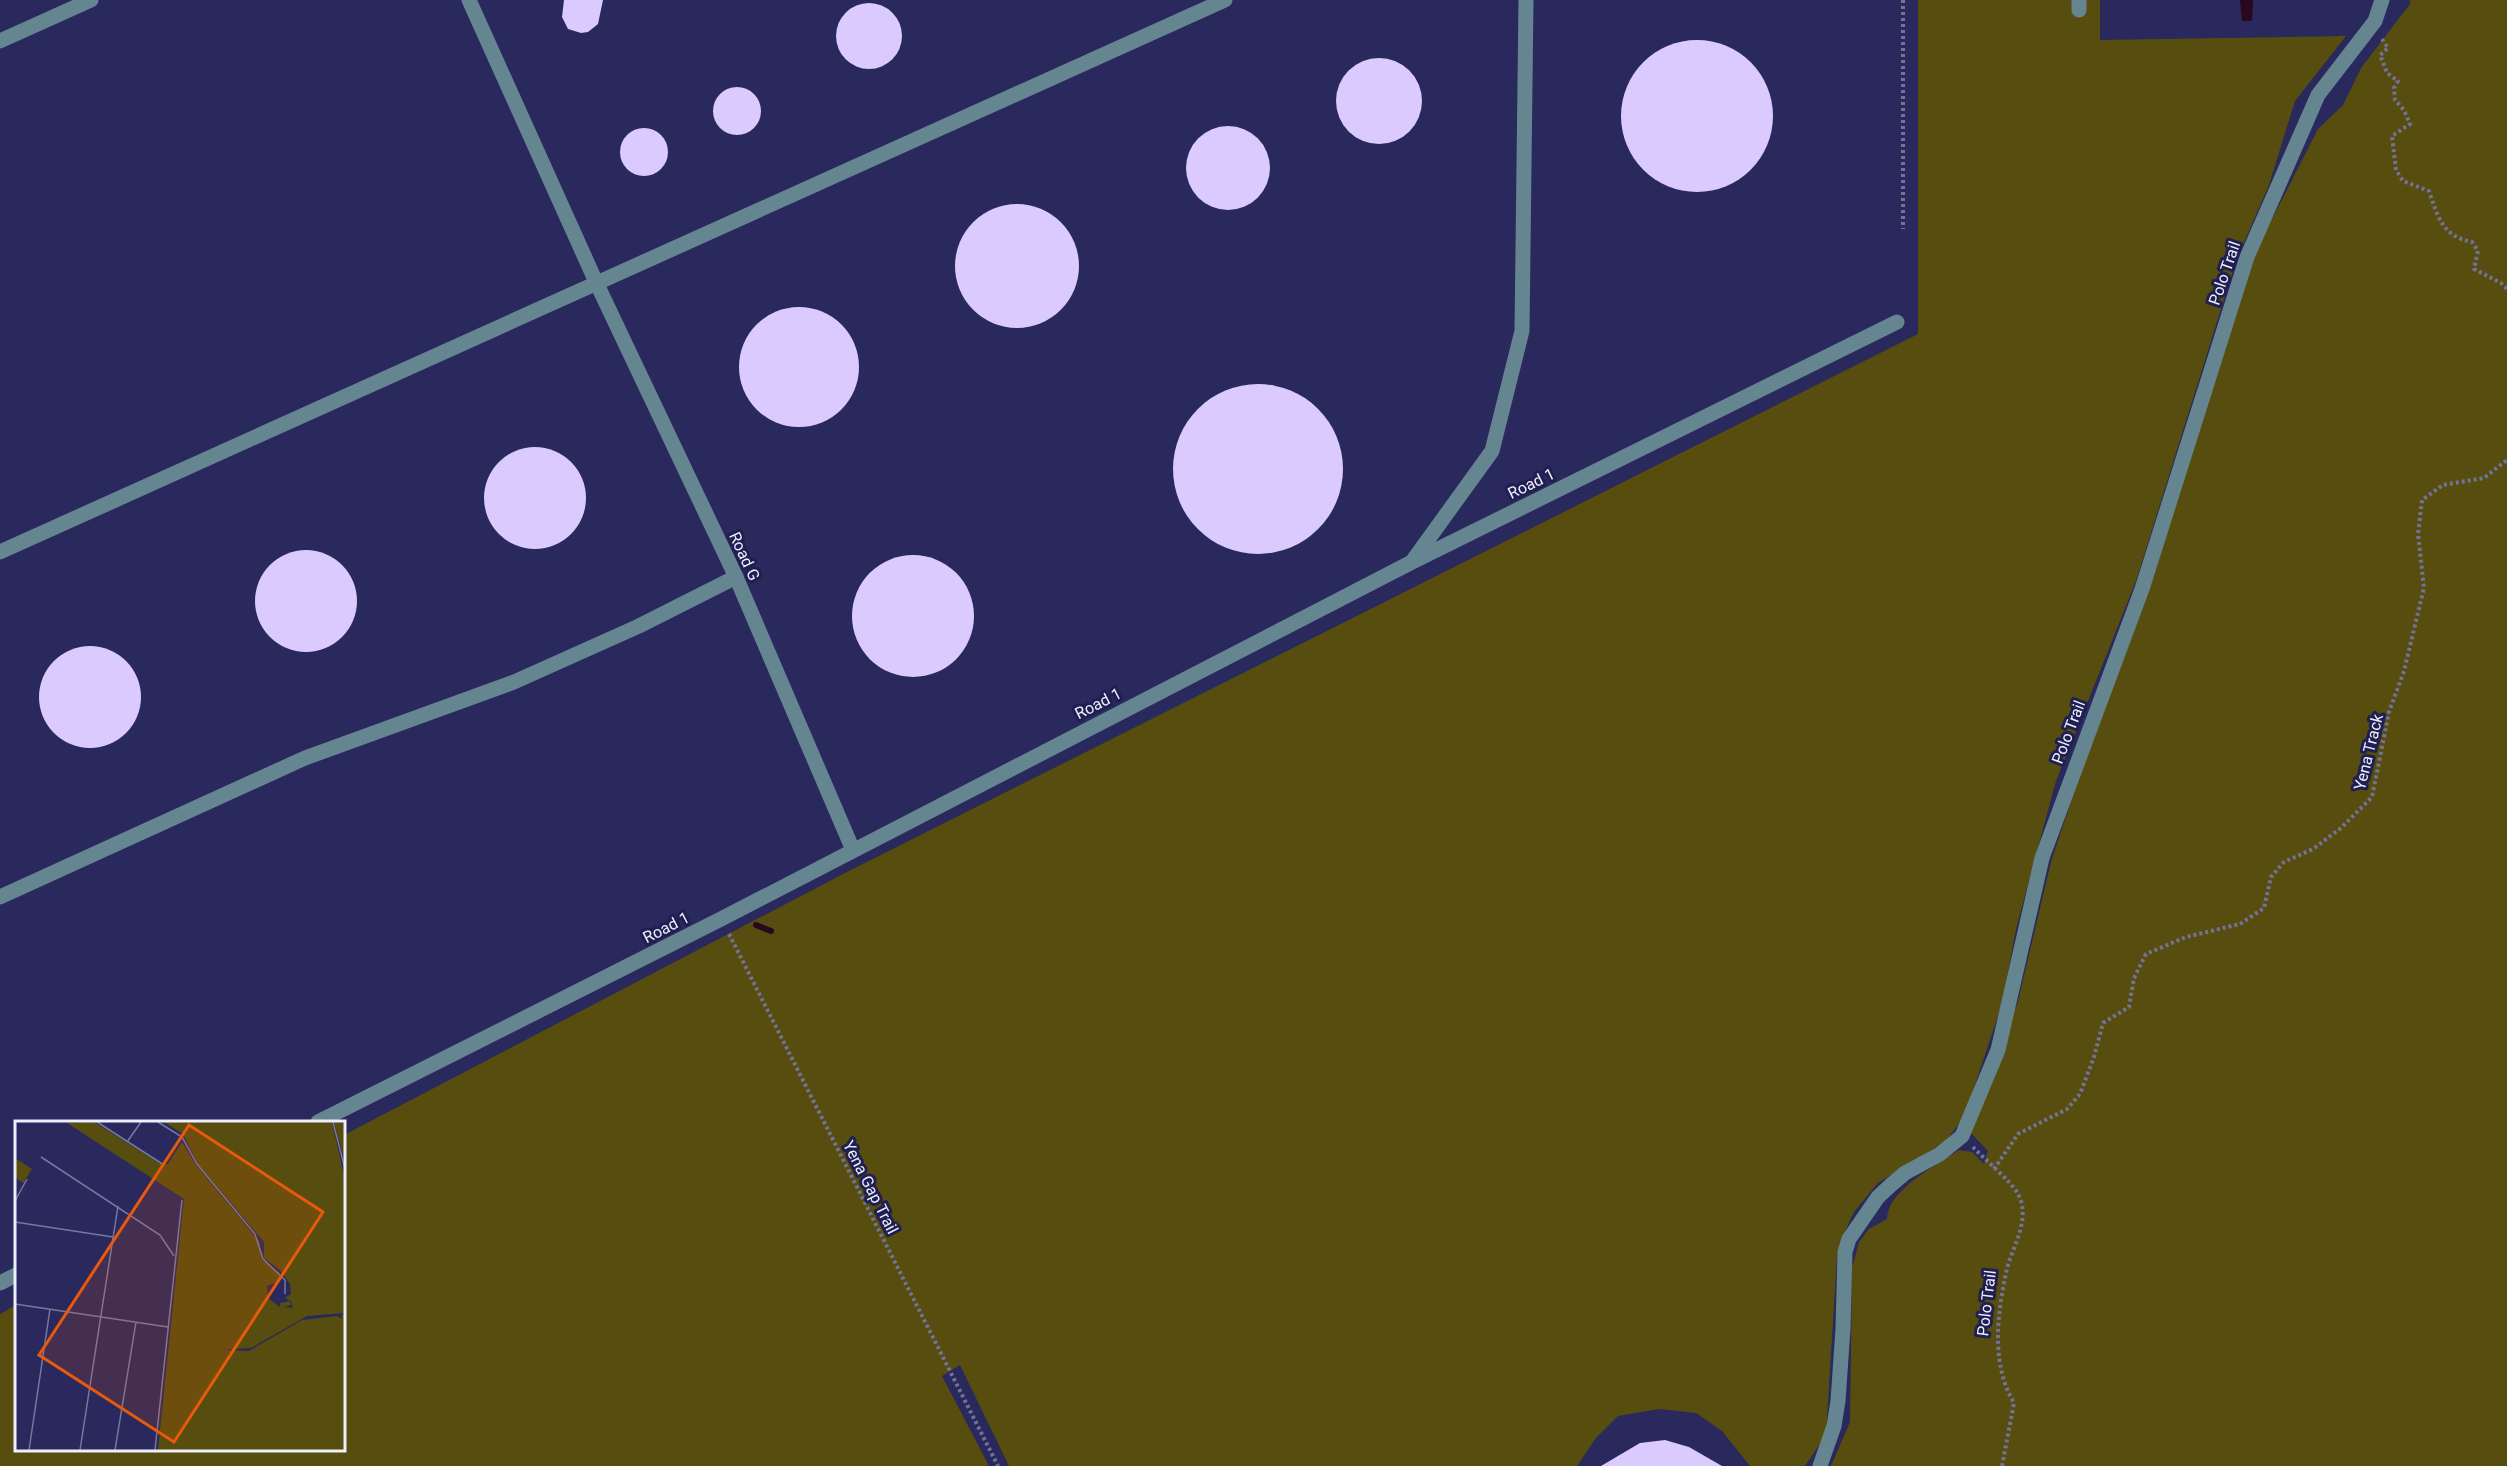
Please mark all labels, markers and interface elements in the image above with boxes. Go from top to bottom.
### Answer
street label: Polo Trail [2205,239,2244,308]
street label: Road 1 [1505,464,1558,503]
street label: Road G [725,529,764,584]
street label: Road 1 [1072,684,1125,723]
street label: Polo Trail [2048,698,2089,767]
street label: Yena Track [2350,711,2387,792]
street label: Road 1 [640,908,693,947]
inset map [15,1121,345,1451]
street label: Yena Gap Trail [839,1138,902,1237]
street label: Polo Trail [1973,1269,2000,1337]

